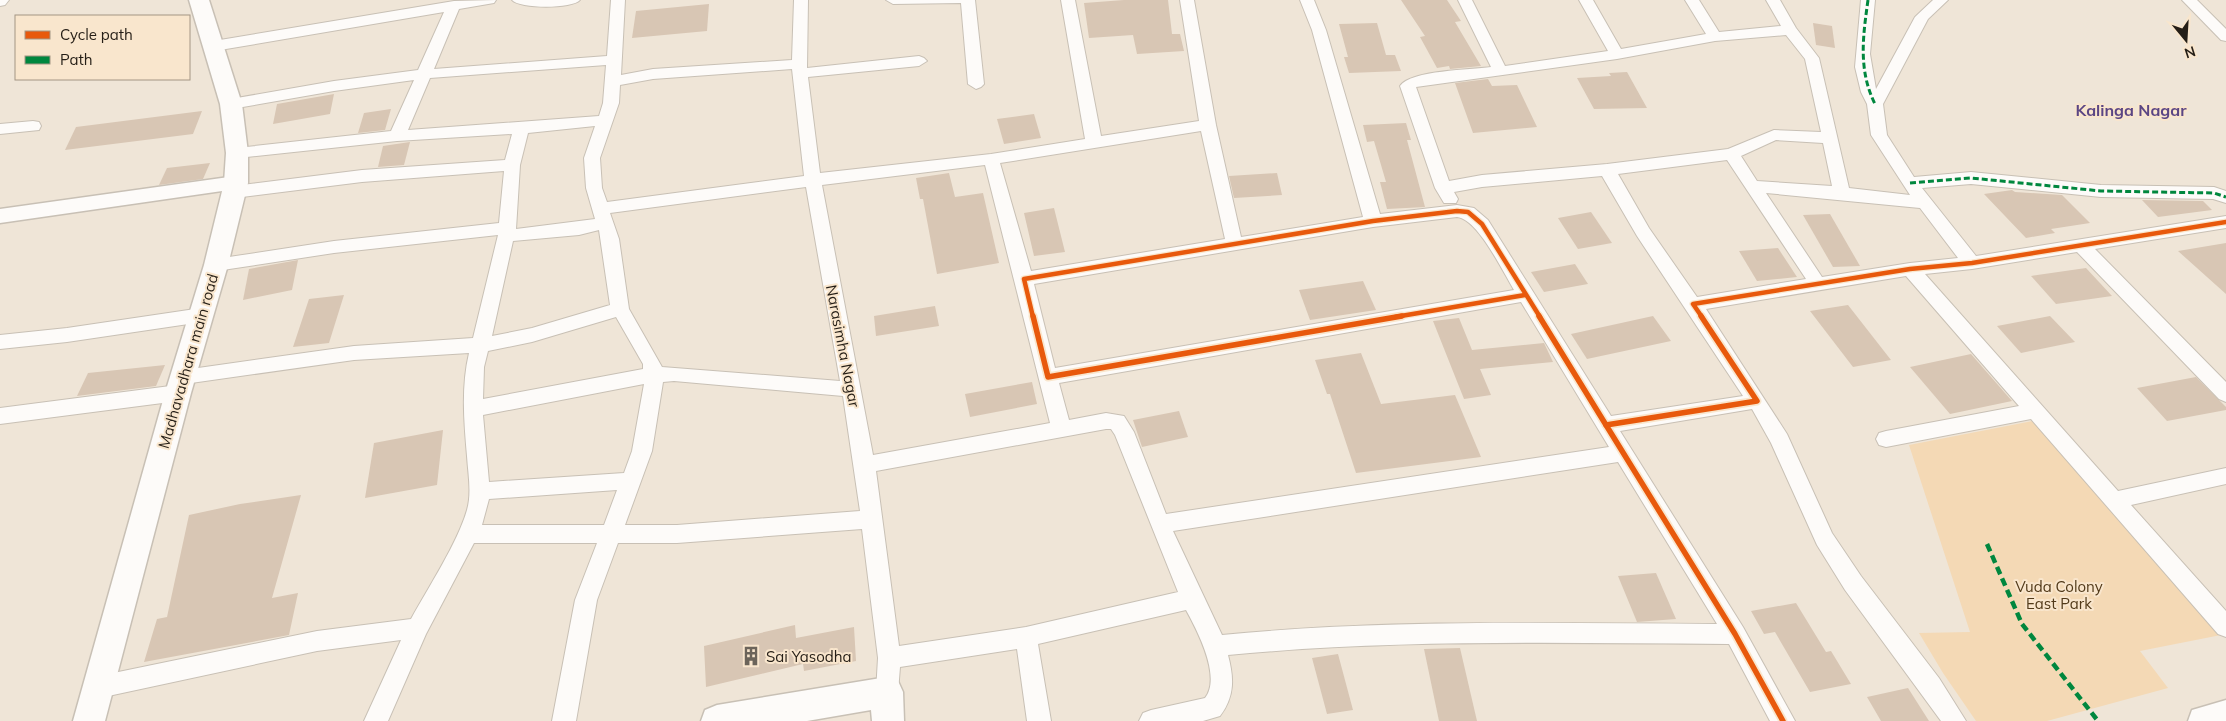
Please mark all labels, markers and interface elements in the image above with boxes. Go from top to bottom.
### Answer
legend [15,15,190,80]
north arrow [2161,15,2211,65]
text: Cycle path [60,25,133,44]
text: N [2182,42,2198,63]
text: Path [60,50,92,69]
district label: Kalinga Nagar [2076,100,2187,120]
street label: Madhavadhara main road [154,271,222,451]
street label: Narasimha Nagar [822,283,864,409]
park label: Vuda Colony East Park [2015,577,2103,613]
building icon: Sai Yasodha [740,645,762,667]
place label: Sai Yasodha [766,647,852,666]

